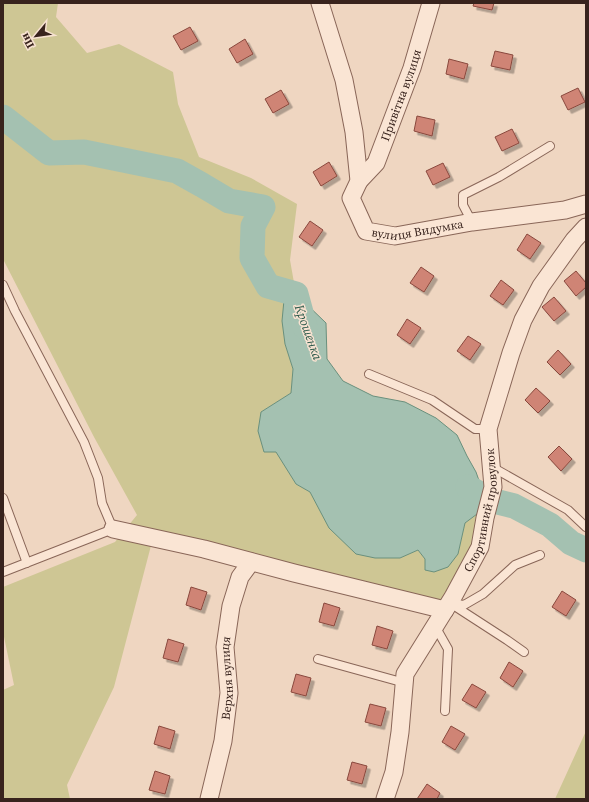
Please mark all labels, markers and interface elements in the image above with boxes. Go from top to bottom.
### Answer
north arrow [16,16,56,56]
text: Пн [17,30,38,51]
street label: Привітна вулиця [377,48,425,143]
street label: вулиця Видумка [370,216,465,244]
water label: Крошенка [290,301,326,362]
street label: Спортивний провулок [460,447,501,575]
street label: Верхня вулиця [217,635,237,721]

